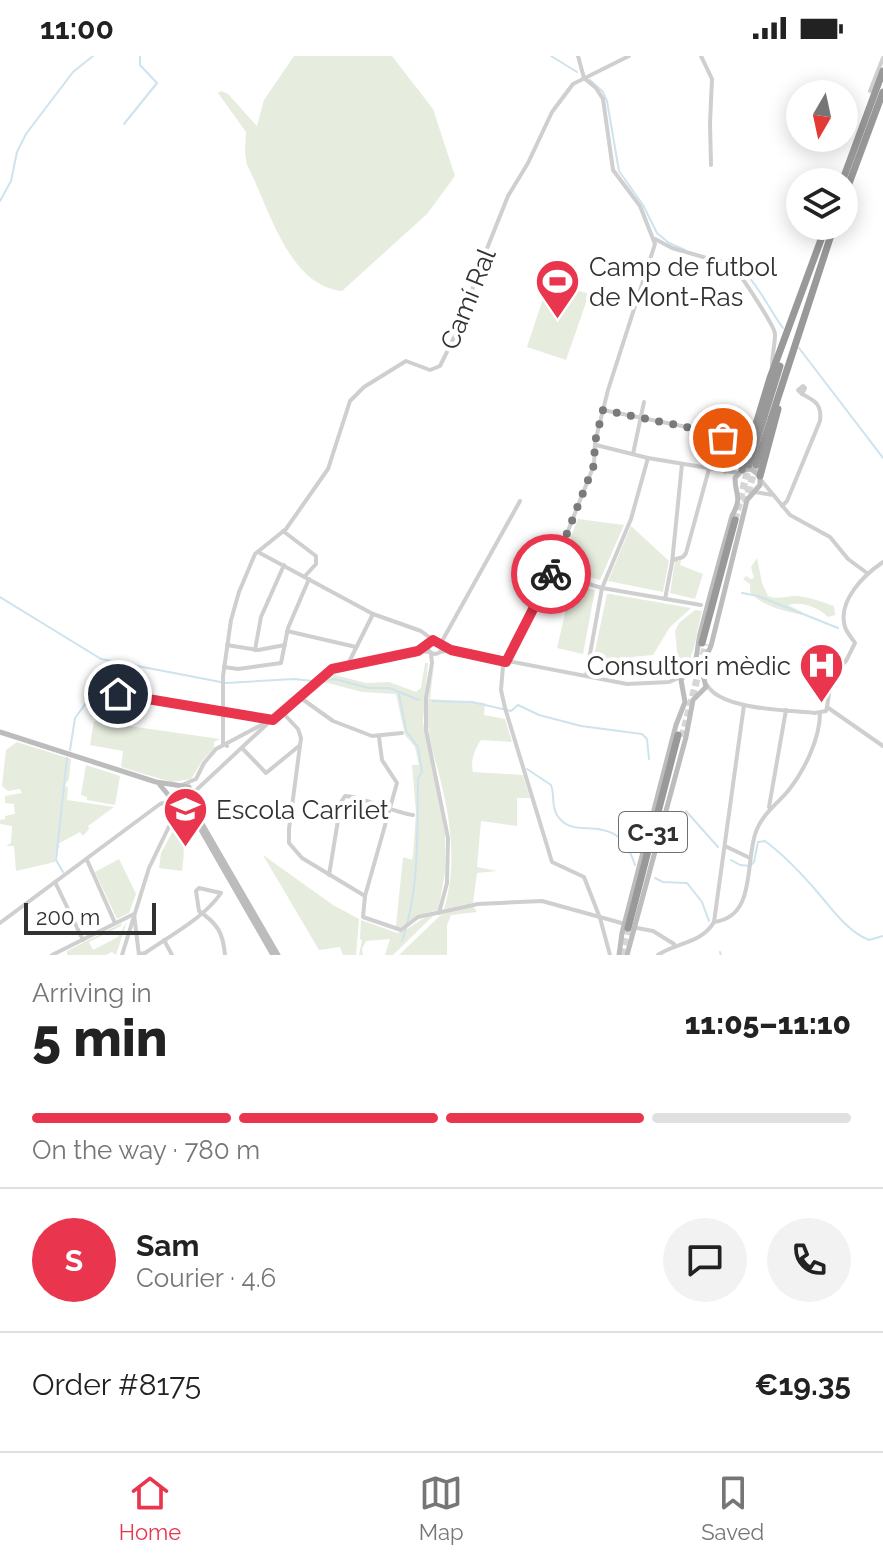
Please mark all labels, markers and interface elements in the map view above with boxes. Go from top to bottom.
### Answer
text: 11:00 [40,11,114,46]
north arrow [786,80,858,152]
map controls [786,80,858,240]
button: layers [786,168,858,240]
street label: Camí Ral [434,243,502,354]
place label: Camp de futbol de Mont-Ras [589,252,778,312]
sports icon: Camp de futbol de Mont-Ras [534,258,582,321]
pin [689,404,757,472]
icon: bag [701,416,745,460]
courier [511,534,591,614]
icon: bike [529,552,573,596]
hospital icon: Consultori mèdic [798,642,846,705]
place label: Consultori mèdic [587,651,791,681]
pin [84,660,152,728]
icon: home [96,672,140,716]
school or university icon: Escola Carrilet [161,786,209,849]
place label: Escola Carrilet [216,795,389,825]
road number: C-31 [619,812,687,852]
scale bar [24,899,156,935]
text: 200 m [36,904,100,930]
text: Arriving in [32,978,152,1008]
text: 11:05–11:10 [685,1006,851,1041]
text: 5 min [32,1007,168,1068]
text: On the way · 780 m [32,1135,260,1165]
button: chat [663,1218,747,1302]
button: phone [767,1218,851,1302]
text: Sam [136,1228,199,1263]
text: S [65,1243,83,1278]
text: Courier · 4.6 [136,1263,276,1293]
text: Order #8175 [32,1367,201,1402]
text: €19.35 [754,1367,851,1402]
tab: Home [119,1471,181,1545]
tab: Map [419,1471,464,1545]
tab: Saved [701,1471,764,1545]

